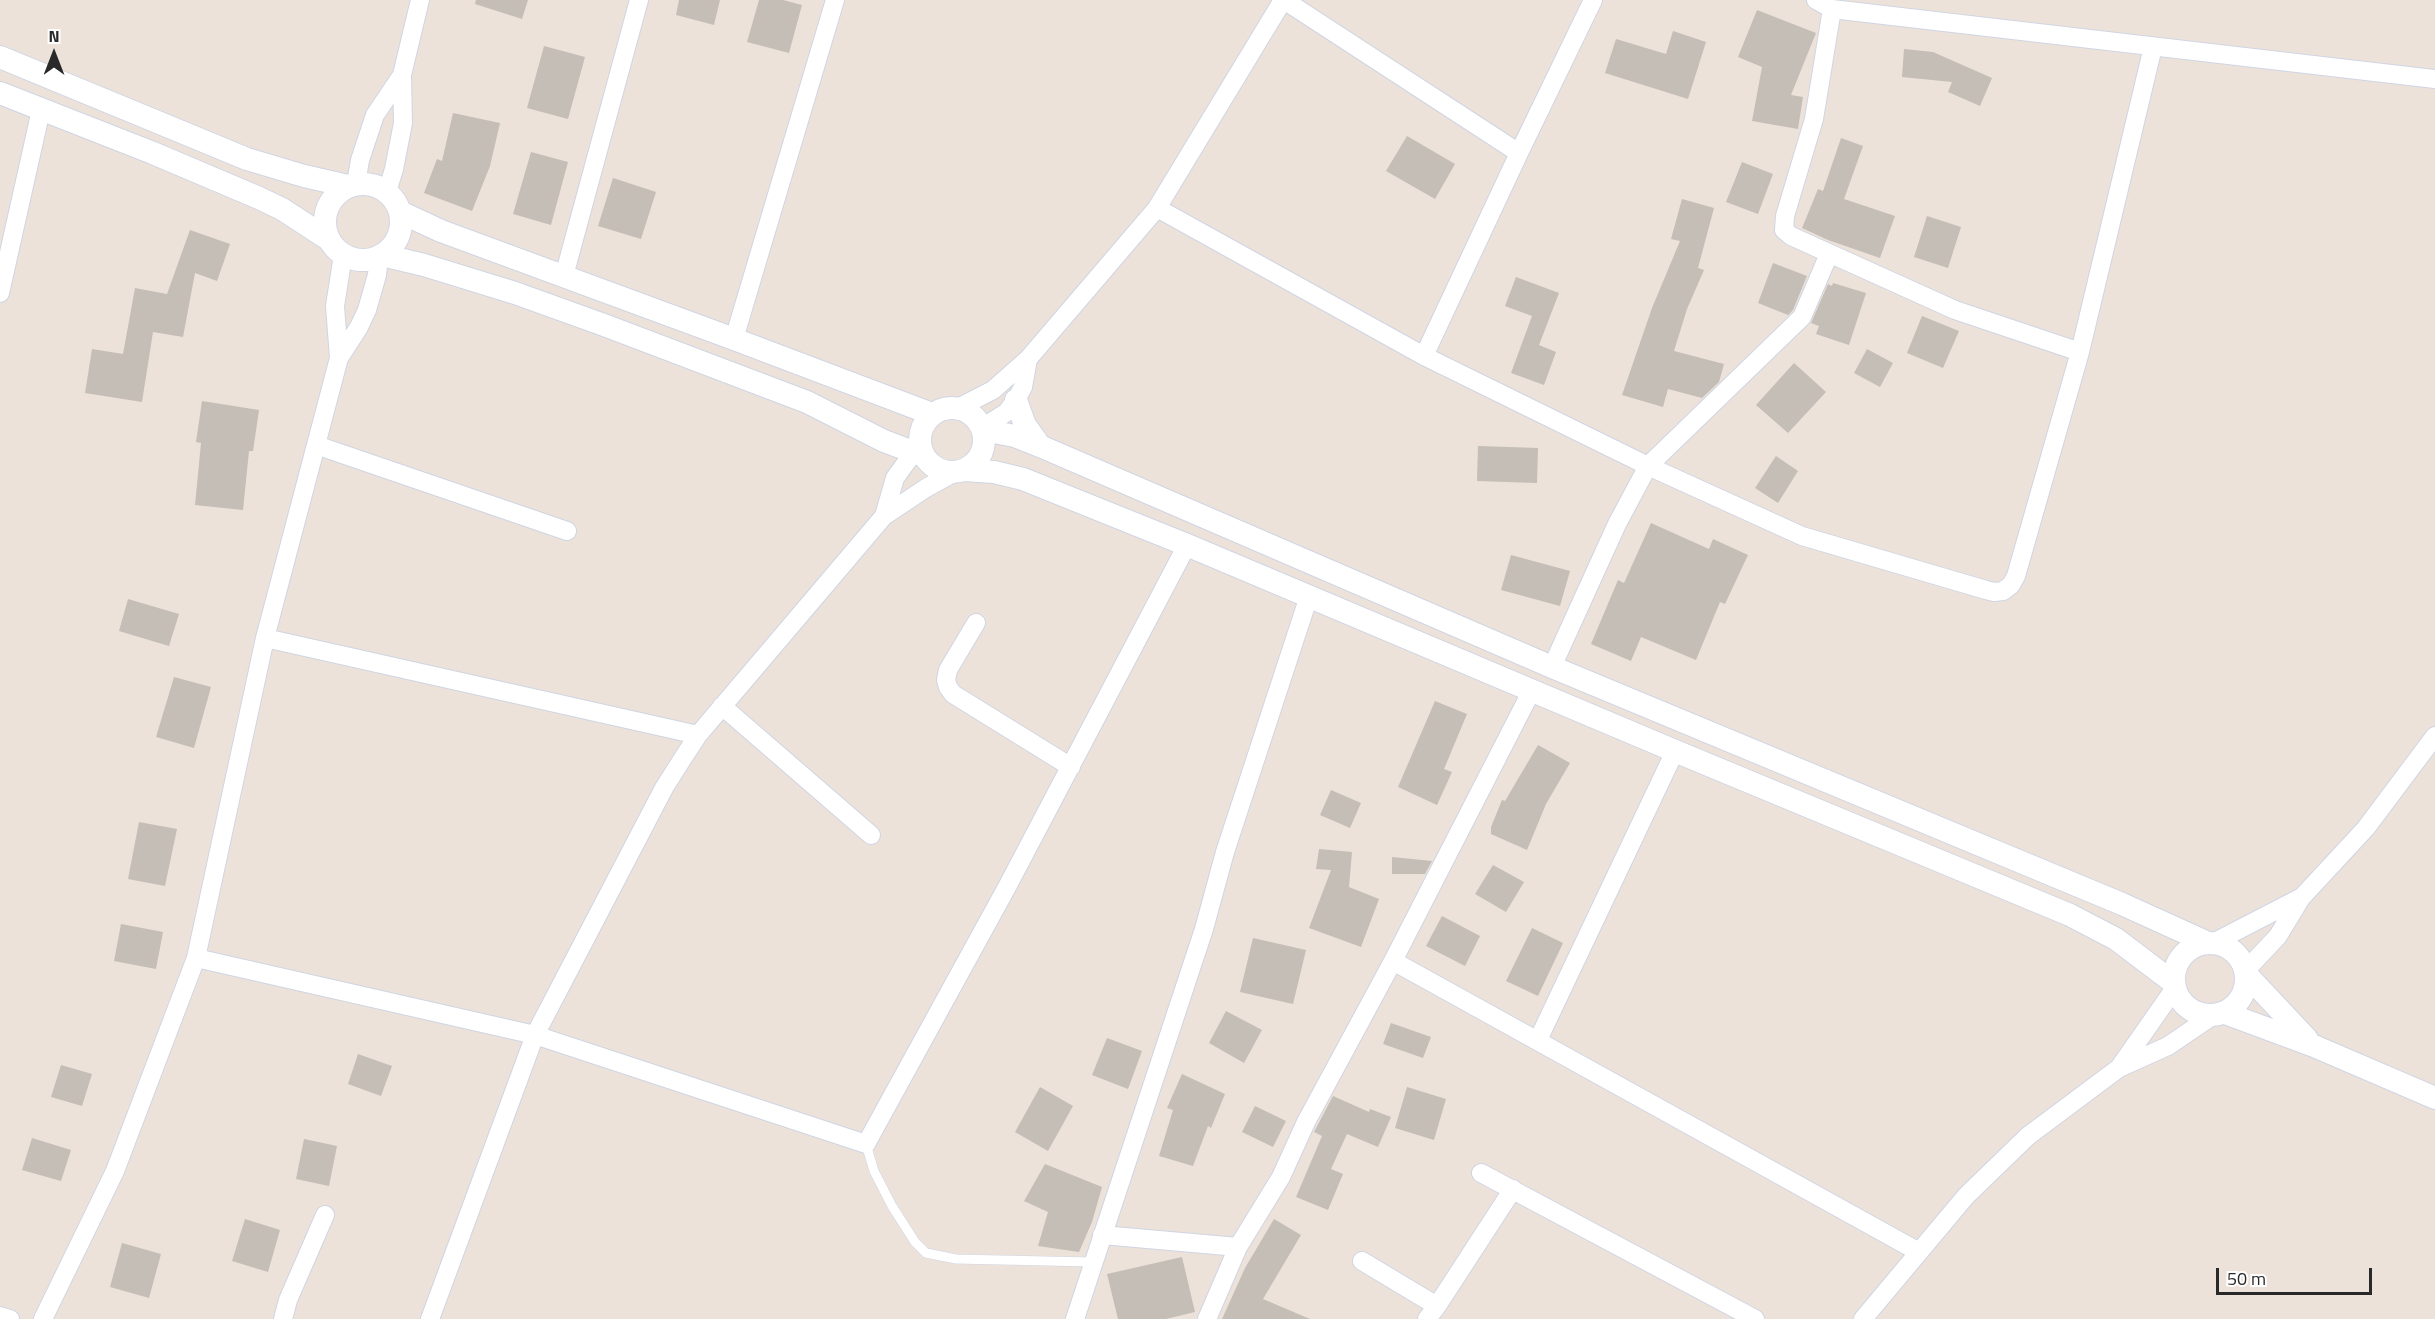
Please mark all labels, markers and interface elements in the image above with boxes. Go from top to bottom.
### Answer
north arrow [24,24,84,84]
text: N [48,24,60,48]
scale bar [2219,1256,2375,1294]
text: 50 m [2227,1265,2266,1292]

